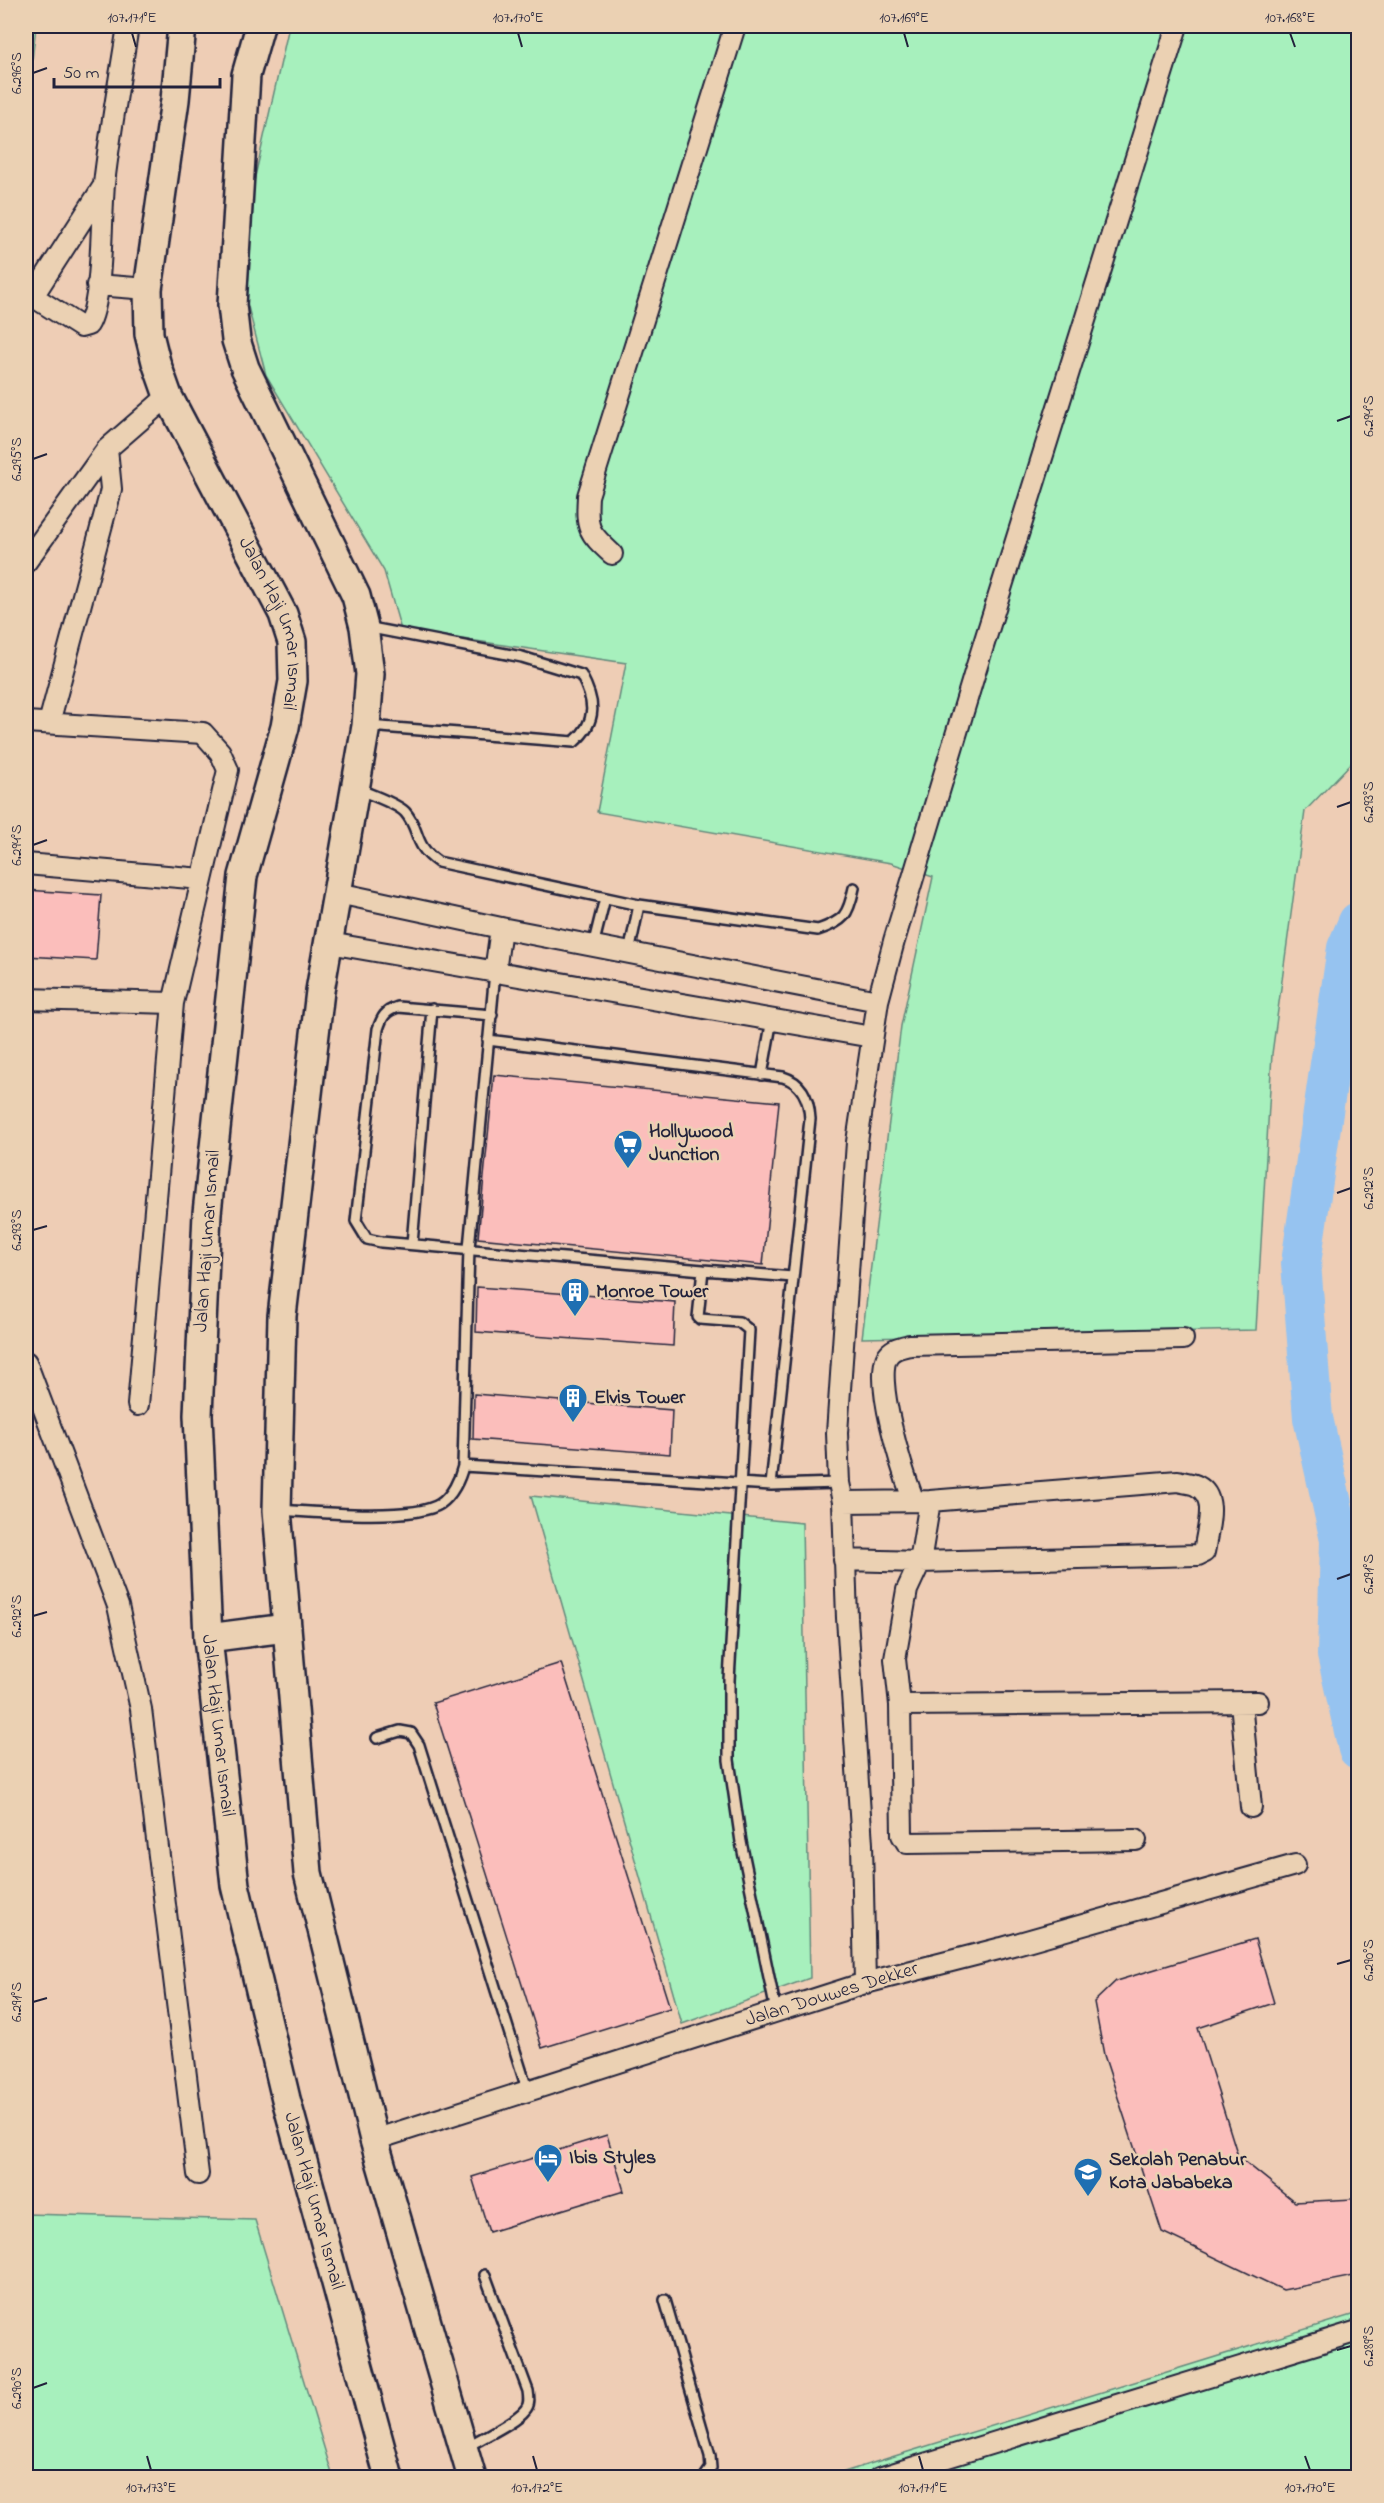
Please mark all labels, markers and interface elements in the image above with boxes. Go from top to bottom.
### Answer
text: 107.171°E [107,7,157,29]
text: 107.170°E [492,7,544,29]
text: 107.169°E [879,7,929,29]
text: 107.168°E [1265,7,1315,29]
scale bar [54,51,220,89]
text: 6.296°S [6,52,28,94]
text: 50 m [63,61,100,87]
text: 6.294°S [1358,395,1380,437]
text: 6.295°S [6,437,28,481]
street label: Jalan Haji Umar Ismail [230,532,308,713]
text: 6.293°S [1358,781,1380,823]
text: 6.294°S [6,824,28,866]
place label: Hollywood Junction [649,1118,734,1170]
supermarket icon: Hollywood Junction [612,1128,644,1170]
street label: Jalan Haji Umar Ismail [187,1149,229,1333]
text: 6.292°S [1358,1166,1380,1209]
text: 6.293°S [6,1209,28,1251]
building icon: Monroe Tower [559,1276,591,1318]
place label: Monroe Tower [596,1278,709,1307]
building icon: Elvis Tower [557,1382,589,1424]
place label: Elvis Tower [594,1384,686,1413]
text: 6.291°S [1358,1554,1380,1594]
text: 6.292°S [6,1594,28,1637]
street label: Jalan Haji Umar Ismail [193,1633,242,1818]
text: 6.290°S [1358,1939,1380,1981]
street label: Jalan Douwes Dekker [742,1955,923,2035]
text: 6.291°S [6,1982,28,2022]
street label: Jalan Haji Umar Ismail [276,2109,352,2293]
hotel icon: Ibis Styles [532,2142,564,2184]
place label: Ibis Styles [569,2144,656,2174]
place label: Sekolah Penabur Kota Jababeka [1109,2146,1247,2198]
school or university icon: Sekolah Penabur Kota Jababeka [1072,2156,1104,2198]
text: 6.289°S [1358,2325,1380,2366]
text: 6.290°S [6,2367,28,2409]
text: 107.173°E [126,2477,176,2499]
text: 107.172°E [511,2477,563,2499]
text: 107.171°E [898,2477,948,2499]
text: 107.170°E [1284,2477,1336,2499]

